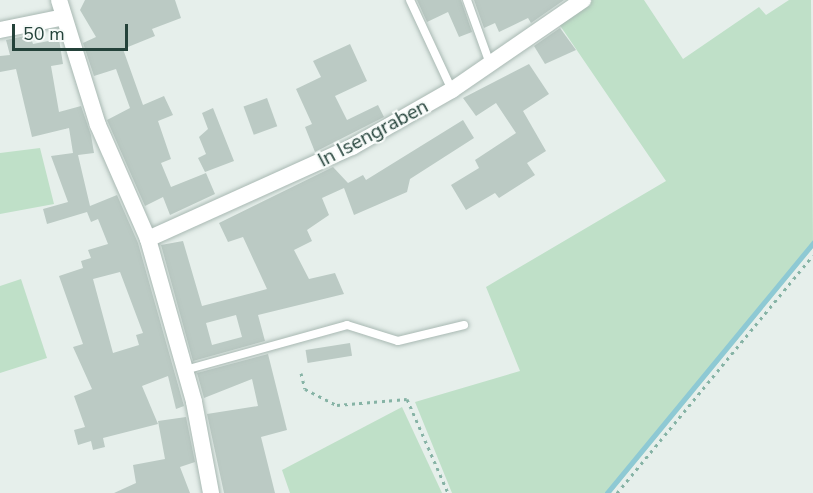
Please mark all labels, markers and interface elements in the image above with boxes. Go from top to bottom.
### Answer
scale bar [15,12,130,50]
text: 50 m [23,22,65,46]
street label: In Isengraben [314,94,432,172]

